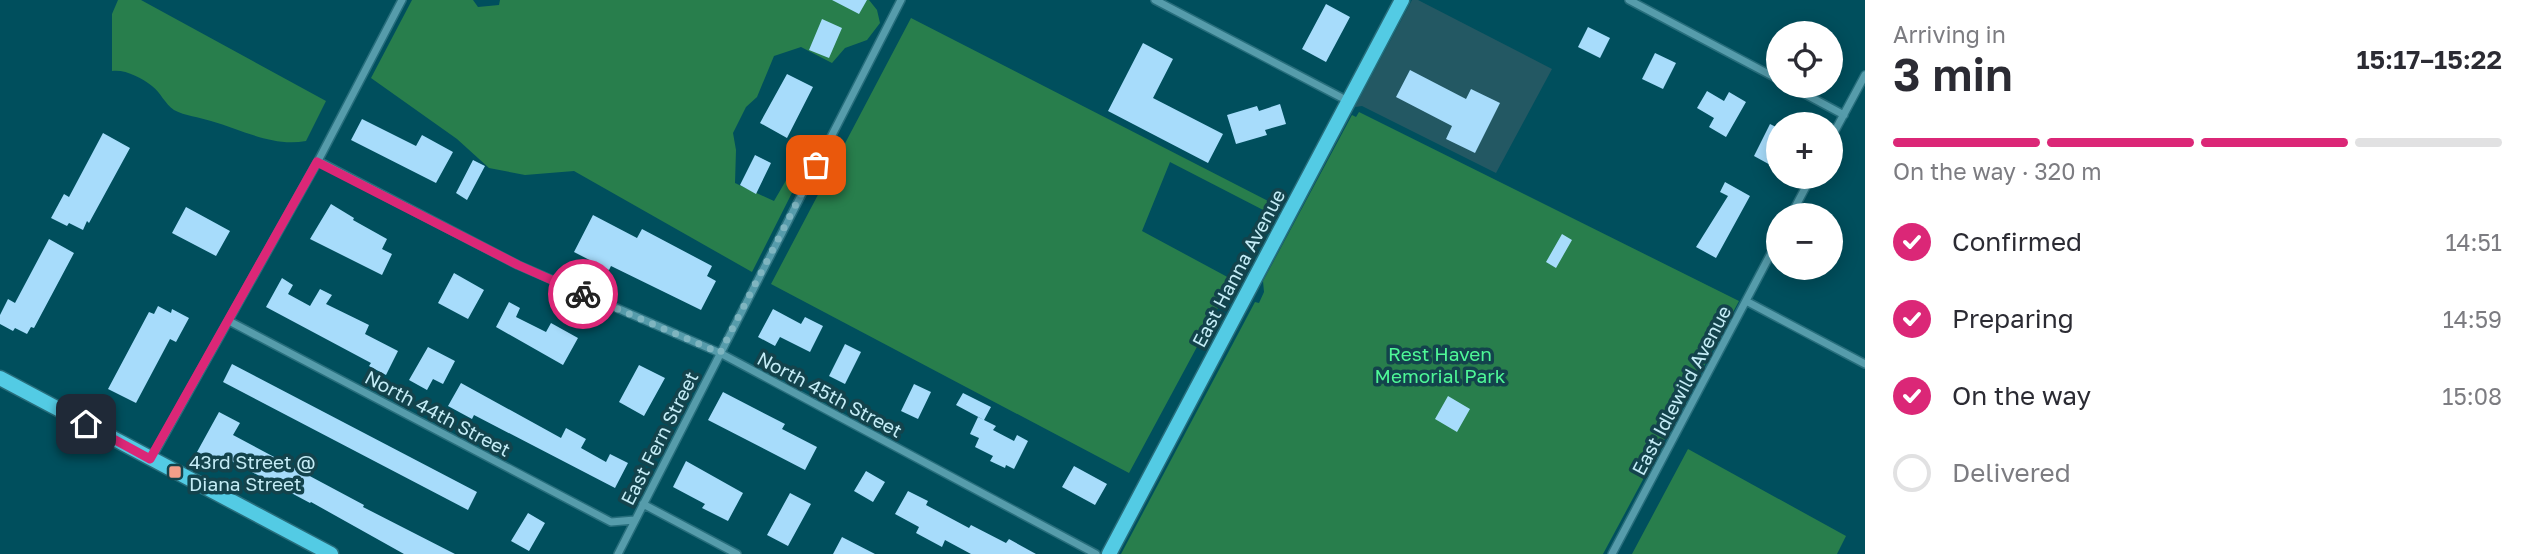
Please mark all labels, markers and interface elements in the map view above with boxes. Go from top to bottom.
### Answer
text: Arriving in [1893,20,2006,48]
map controls [1766,21,1843,280]
button: locate [1766,21,1843,98]
text: 15:17–15:22 [2356,44,2502,75]
text: 3 min [1893,46,2013,101]
button: + [1766,112,1843,189]
pin [786,135,846,195]
icon: bag [797,146,835,184]
text: On the way · 320 m [1893,157,2102,185]
street label: East Hanna Avenue [1187,185,1289,351]
button: − [1766,203,1843,280]
icon: check [1893,223,1931,261]
text: Confirmed [1952,226,2082,257]
text: 14:51 [2445,228,2502,256]
courier [548,259,618,329]
icon: bike [564,275,602,313]
icon: check [1893,300,1931,338]
street label: East Idlewild Avenue [1627,301,1735,479]
text: Preparing [1952,303,2074,334]
text: 14:59 [2443,305,2502,333]
park label: Rest Haven Memorial Park [1375,342,1506,387]
street label: North 45th Street [754,346,906,442]
street label: North 44th Street [361,365,515,461]
street label: East Fern Street [615,367,703,509]
icon: check [1893,377,1931,415]
text: On the way [1952,380,2091,411]
text: 15:08 [2442,382,2502,410]
pin [56,394,116,454]
icon: home [67,405,105,443]
place label: 43rd Street @ Diana Street [189,450,316,495]
text: Delivered [1952,457,2071,488]
marker: 43rd Street @ Diana Street [167,464,183,480]

